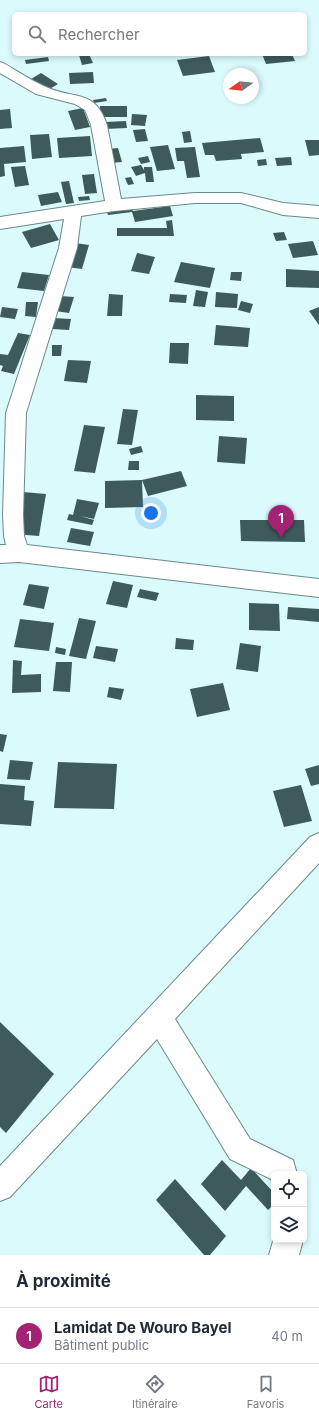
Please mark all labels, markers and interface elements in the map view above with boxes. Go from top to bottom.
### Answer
search box [12,12,307,56]
icon: search [26,23,48,45]
text: Rechercher [58,25,140,44]
north arrow [223,68,259,104]
your location [141,503,161,523]
pin: 1 [268,505,294,538]
map controls [271,1171,307,1243]
button: locate [271,1171,307,1207]
button: layers [271,1207,307,1243]
text: À proximité [16,1271,111,1291]
text: Lamidat De Wouro Bayel [54,1318,231,1337]
text: 1 [26,1328,32,1344]
text: 40 m [271,1328,303,1344]
text: Bâtiment public [54,1337,149,1353]
tab: Carte [35,1373,63,1411]
tab: Itinéraire [132,1373,178,1411]
tab: Favoris [247,1373,284,1411]

